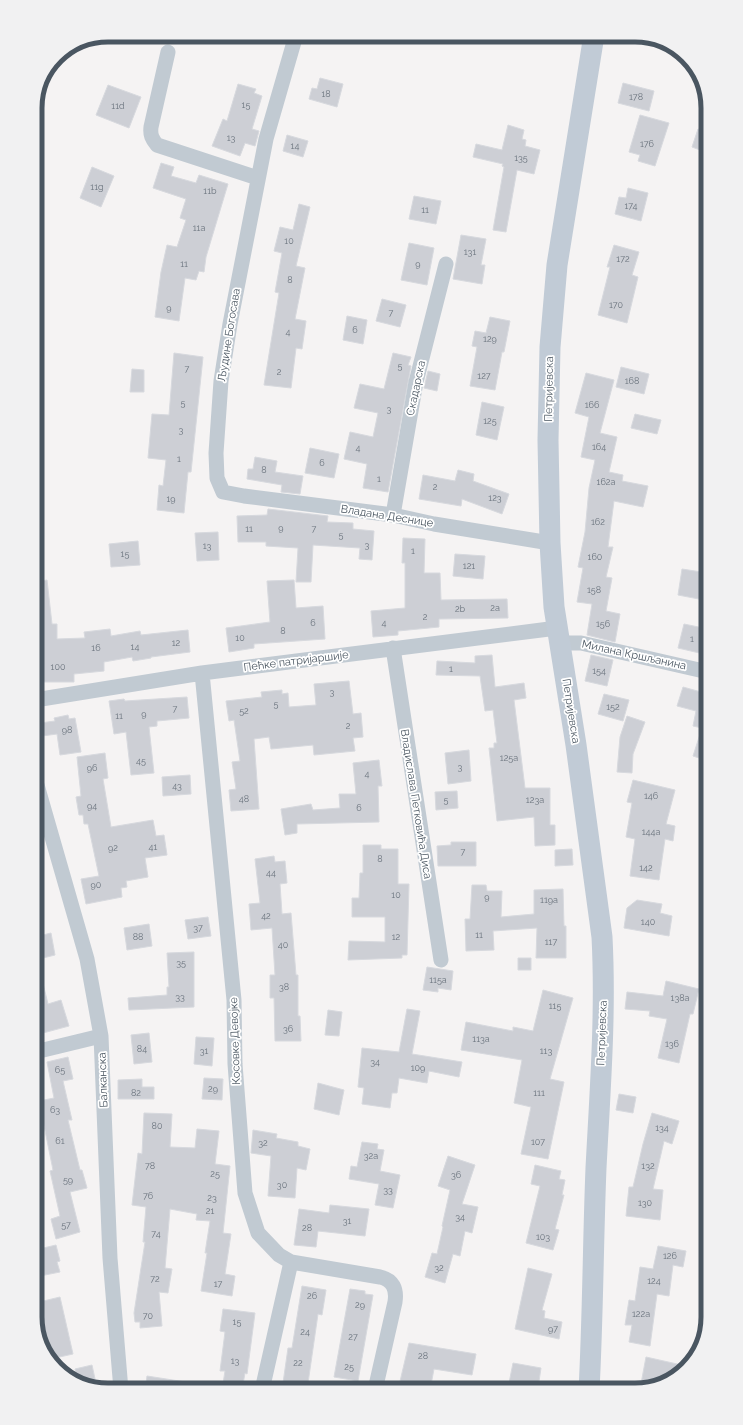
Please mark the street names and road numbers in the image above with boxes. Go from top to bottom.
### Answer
street label: Људине Богосава [215,287,243,383]
street label: Петријевска [542,356,556,422]
street label: Скадарска [404,359,428,417]
street label: Владана Деснице [340,502,435,530]
street label: Милана Кршљанина [581,638,687,672]
street label: Пећке патријаршије [243,648,350,674]
street label: Петријевска [559,678,583,744]
street label: Владислава Петковића Диса [398,728,434,880]
street label: Косовке Девојке [227,996,243,1085]
street label: Петријевска [594,1000,610,1066]
street label: Балканска [96,1052,110,1108]

